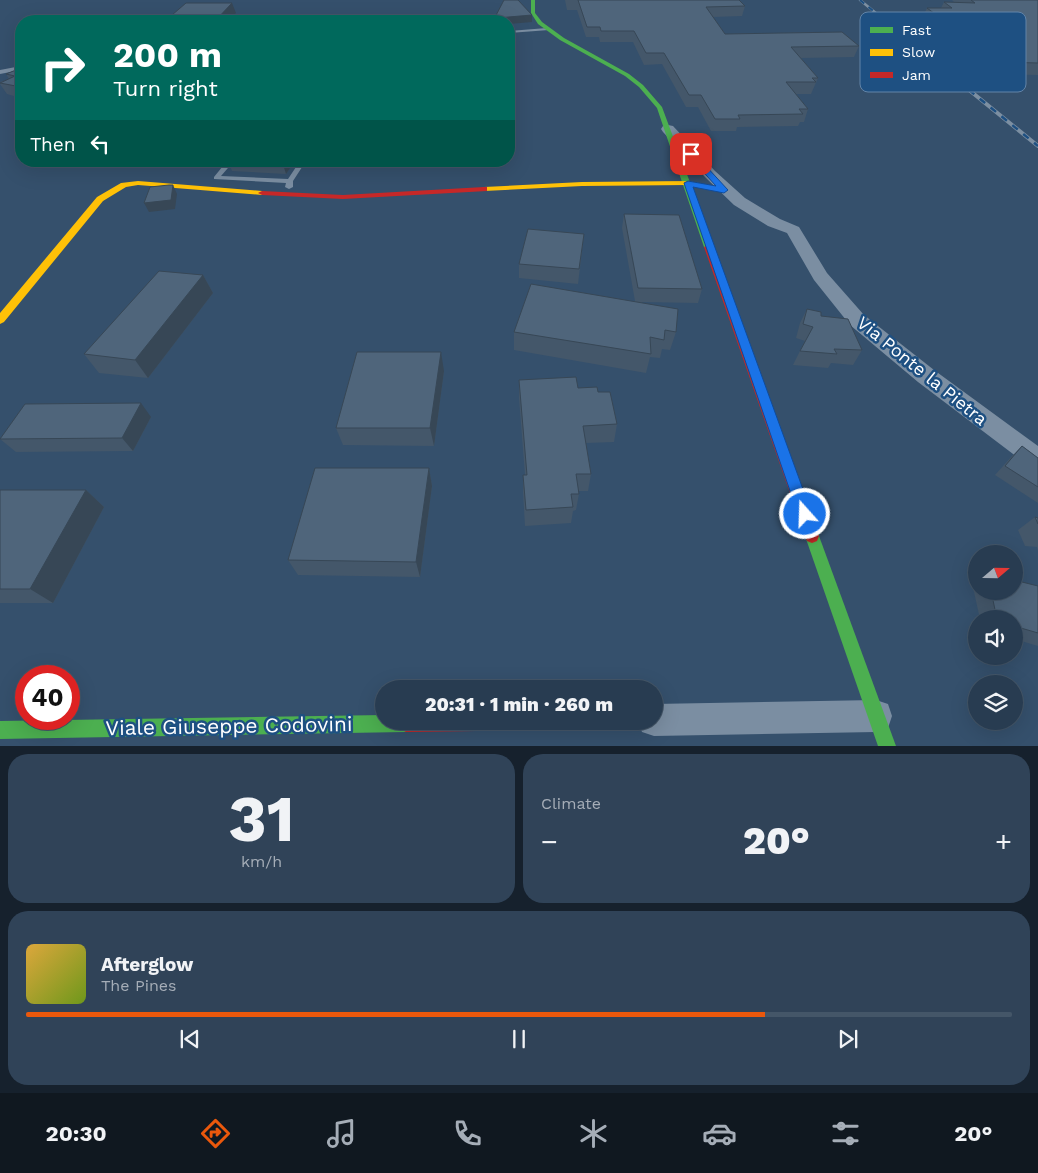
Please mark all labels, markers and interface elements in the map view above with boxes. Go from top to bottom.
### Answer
legend [860,12,1026,92]
text: Fast [902,22,931,38]
text: 200 m [113,34,222,76]
icon: right [30,35,95,100]
text: Slow [902,44,935,60]
text: Jam [902,67,931,83]
text: Turn right [113,76,218,101]
icon: left [86,130,114,158]
text: Then [30,133,76,156]
pin [670,133,712,175]
icon: arrive [677,140,705,168]
street label: Via Ponte la Pietra [853,312,992,429]
position arrow [778,487,830,539]
north arrow [968,545,1022,600]
map controls [968,545,1023,730]
button: sound [968,610,1023,665]
speed limit sign: 40 [15,665,80,730]
button: layers [968,675,1023,730]
text: 20:31 · 1 min · 260 m [425,693,613,716]
street label: Viale Giuseppe Codovini [105,711,353,740]
text: 31 [228,781,295,857]
text: Climate [541,794,601,813]
text: 20° [743,819,810,863]
text: − [541,825,558,858]
text: + [995,825,1012,858]
text: km/h [241,852,282,871]
text: Afterglow [101,953,193,976]
text: The Pines [101,976,177,995]
icon: previous [176,1025,204,1053]
icon: pause [505,1025,533,1053]
icon: next [834,1025,862,1053]
icon: directions [198,1116,233,1151]
icon: music [324,1116,359,1151]
icon: phone [450,1116,485,1151]
icon: climate [576,1116,611,1151]
icon: car [702,1116,737,1151]
icon: filters [828,1116,863,1151]
text: 20:30 [46,1121,107,1146]
text: 20° [954,1121,992,1146]

